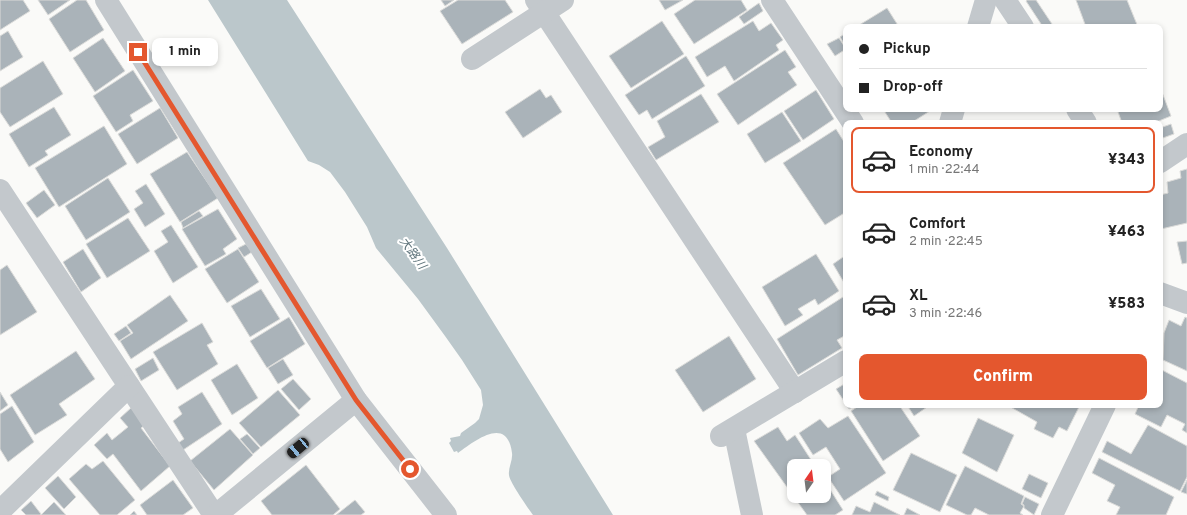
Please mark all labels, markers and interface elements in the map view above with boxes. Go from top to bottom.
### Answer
callout: 1 min [152,38,218,66]
text: Pickup [883,40,931,59]
route end [129,43,147,61]
text: 1 min [169,44,201,60]
text: Drop-off [883,78,943,97]
icon: car [861,142,897,178]
text: Economy [909,143,973,162]
text: ¥343 [1108,151,1145,170]
text: 1 min · 22:44 [909,162,980,178]
icon: car [861,214,897,250]
text: Comfort [909,215,966,234]
text: ¥463 [1108,223,1145,242]
water label: 大路川 [395,234,430,274]
text: 2 min · 22:45 [909,234,983,250]
icon: car [861,286,897,322]
text: XL [909,287,927,306]
text: ¥583 [1108,295,1145,314]
text: 3 min · 22:46 [909,306,982,322]
button: Confirm [859,354,1147,400]
car [285,436,311,460]
north arrow [787,459,831,503]
map controls [787,459,831,503]
route start [401,460,419,478]

